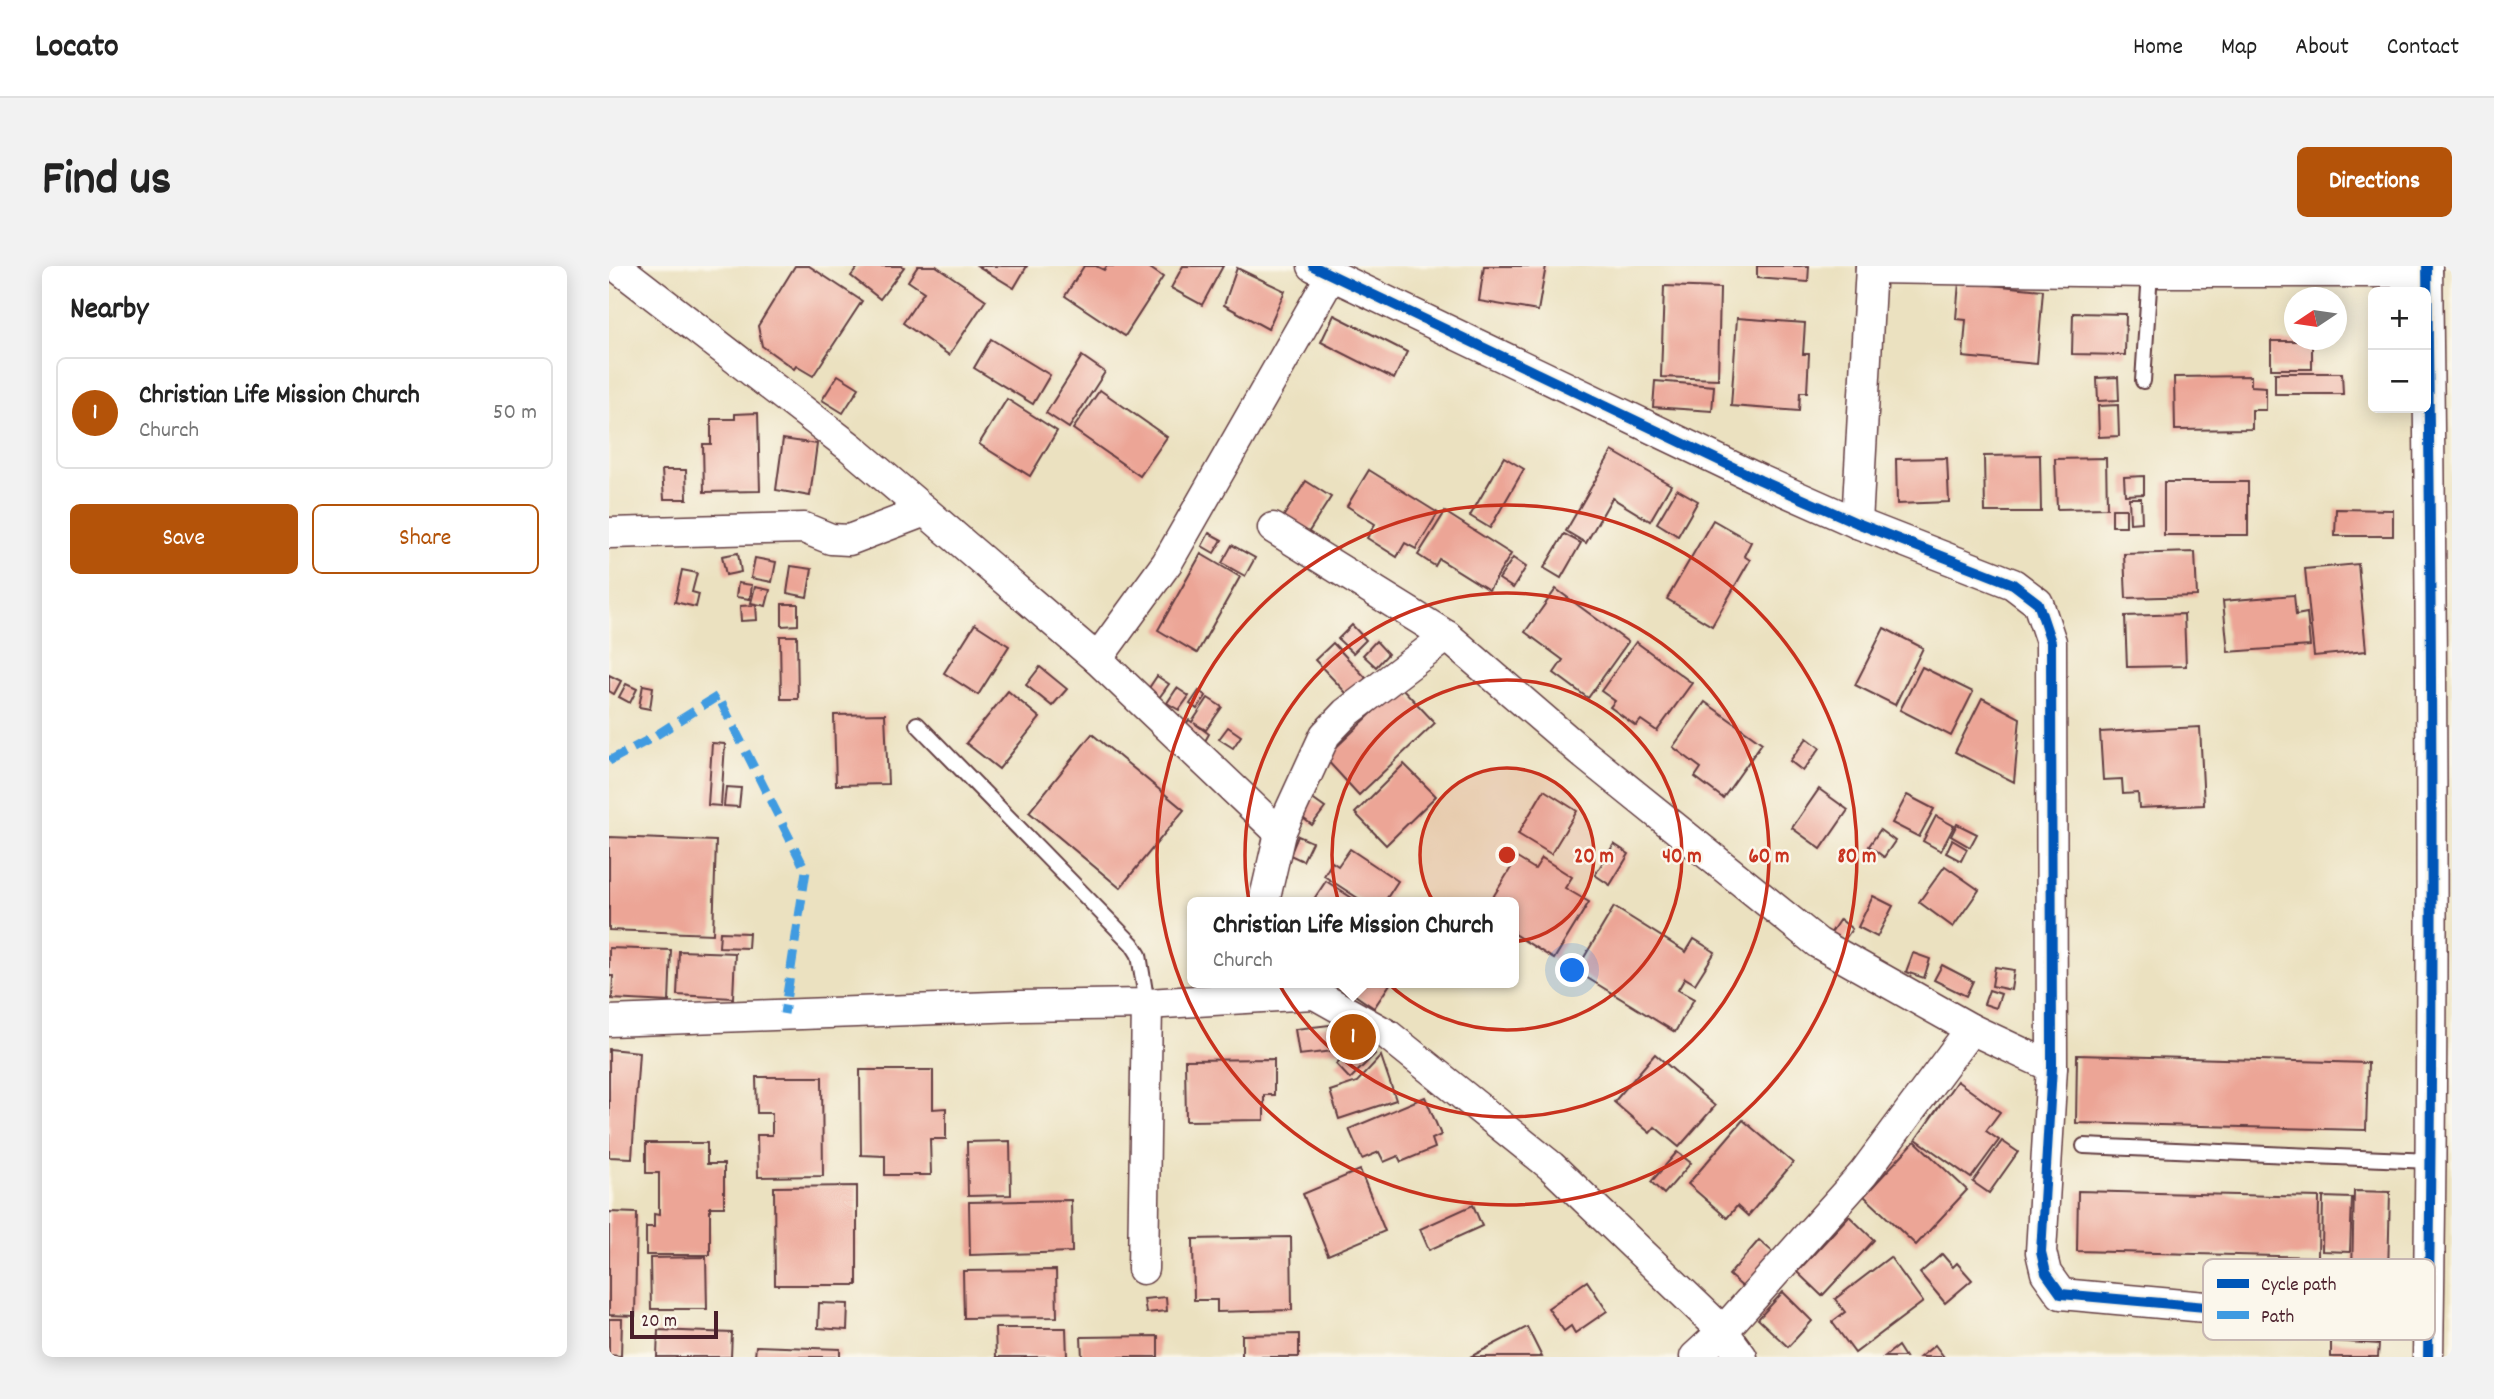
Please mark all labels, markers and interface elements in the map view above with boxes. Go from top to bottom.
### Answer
text: Locato [35,25,119,72]
text: Home [2133,31,2183,65]
text: Map [2221,31,2257,65]
text: About [2295,31,2349,65]
text: Contact [2387,31,2459,65]
text: Find us [42,147,171,217]
button: Directions [2297,147,2452,217]
north arrow [2284,287,2347,350]
map controls [2368,287,2431,413]
button: + [2368,287,2431,350]
text: Nearby [70,290,148,333]
button: − [2368,350,2431,413]
text: Christian Life Mission Church [139,378,420,415]
text: 1 [92,397,98,430]
text: 50 m [493,397,537,430]
text: Church [139,415,199,448]
button: Save [70,504,298,574]
button: Share [312,504,539,574]
centre of rings [1495,843,1519,867]
text: 20 m [1574,843,1614,873]
text: 40 m [1662,843,1702,873]
text: 60 m [1749,843,1789,873]
text: 80 m [1837,843,1877,873]
popup [1187,897,1519,988]
text: Christian Life Mission Church [1213,908,1493,945]
text: Church [1213,945,1273,978]
your location [1555,953,1589,987]
pin: 1 [1330,1011,1376,1063]
legend [2203,1259,2435,1340]
text: Cycle path [2261,1273,2336,1300]
text: Path [2261,1305,2294,1332]
scale bar [630,1308,717,1340]
text: 20 m [641,1309,677,1336]

